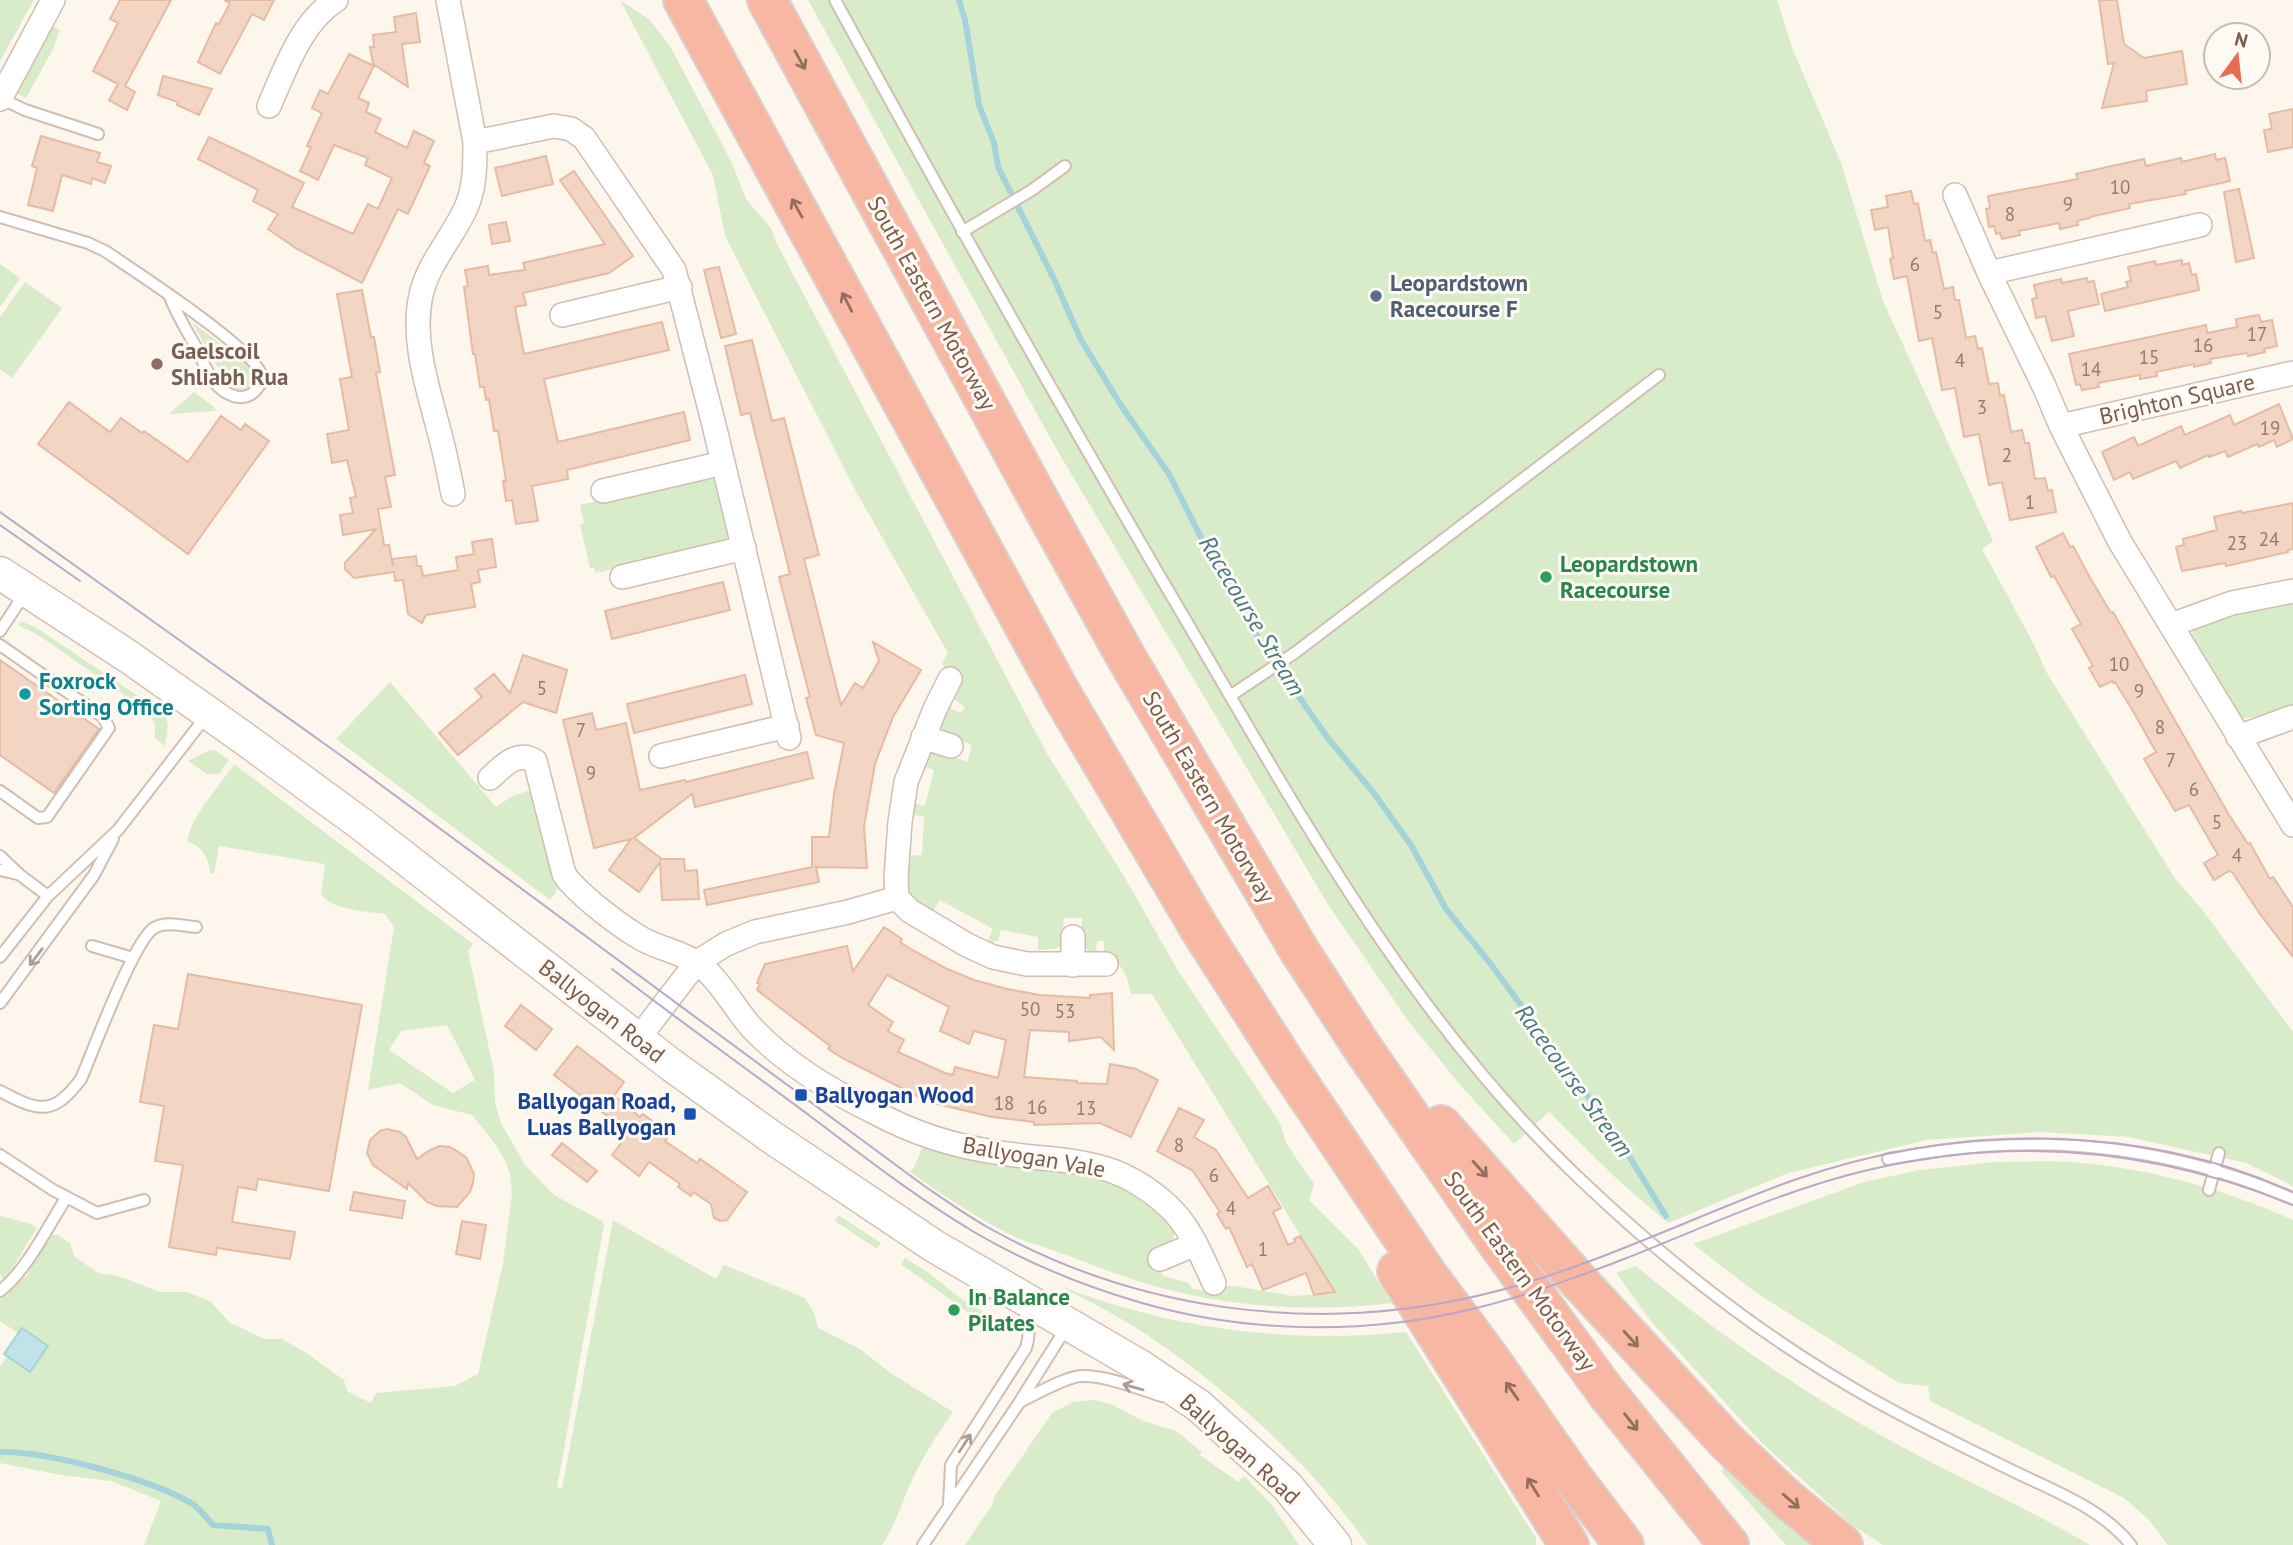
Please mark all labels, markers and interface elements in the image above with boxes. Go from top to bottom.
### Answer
north arrow [2202,21,2272,91]
text: N [2232,26,2251,53]
one-way arrow [794,49,807,70]
house number: 10 [2110,175,2130,199]
street label: South Eastern Motorway [862,191,1003,415]
house number: 9 [2063,192,2073,216]
one-way arrow [789,198,803,218]
house number: 8 [2005,202,2015,226]
house number: 6 [1910,252,1920,276]
place label: Leopardstown Racecourse F [1390,268,1528,323]
marker: Leopardstown Racecourse F [1368,288,1384,304]
one-way arrow [840,292,854,312]
house number: 5 [1933,300,1943,324]
house number: 17 [2247,322,2267,346]
house number: 16 [2193,333,2213,357]
place label: Gaelscoil Shliabh Rua [171,336,288,391]
house number: 15 [2139,345,2159,369]
house number: 4 [1955,348,1965,372]
marker: Gaelscoil Shliabh Rua [149,356,165,372]
house number: 14 [2081,357,2101,381]
street label: Brighton Square [2096,367,2258,431]
house number: 3 [1977,395,1987,419]
house number: 19 [2260,416,2280,440]
house number: 2 [2002,443,2012,467]
house number: 1 [2025,490,2035,514]
house number: 24 [2259,527,2279,551]
water label: Racecourse Stream [1192,530,1313,702]
house number: 23 [2227,531,2247,555]
place label: Leopardstown Racecourse [1560,549,1698,604]
marker: Leopardstown Racecourse [1538,569,1554,585]
house number: 10 [2109,652,2129,676]
place label: Foxrock Sorting Office [39,666,174,721]
house number: 5 [537,676,547,700]
house number: 9 [2134,679,2144,703]
marker: Foxrock Sorting Office [17,686,33,702]
street label: South Eastern Motorway [1137,686,1282,908]
house number: 8 [2155,715,2165,739]
house number: 7 [576,718,586,742]
house number: 7 [2166,748,2176,772]
house number: 9 [586,761,596,785]
house number: 6 [2189,777,2199,801]
house number: 5 [2212,810,2222,834]
house number: 4 [2232,843,2242,867]
one-way arrow [28,947,43,965]
street label: Ballyogan Road [533,952,671,1069]
house number: 50 [1020,997,1040,1021]
water label: Racecourse Stream [1508,998,1640,1163]
house number: 53 [1055,999,1075,1023]
place label: Ballyogan Wood [815,1080,974,1109]
place label: Ballyogan Road, Luas Ballyogan [518,1086,676,1141]
marker: Ballyogan Wood [793,1087,809,1103]
house number: 18 [994,1091,1014,1115]
house number: 16 [1027,1095,1047,1119]
house number: 13 [1076,1096,1096,1120]
marker: Ballyogan Road, Luas Ballyogan [682,1106,698,1122]
street label: Ballyogan Vale [960,1130,1108,1183]
house number: 8 [1174,1133,1184,1157]
one-way arrow [1472,1160,1488,1178]
house number: 6 [1209,1163,1219,1187]
street label: South Eastern Motorway [1438,1165,1603,1376]
house number: 4 [1226,1196,1236,1220]
house number: 1 [1258,1237,1268,1261]
place label: In Balance Pilates [968,1282,1070,1337]
marker: In Balance Pilates [946,1302,962,1318]
one-way arrow [1623,1330,1640,1347]
one-way arrow [1123,1380,1145,1393]
one-way arrow [1505,1382,1519,1401]
street label: Ballyogan Road [1174,1387,1307,1510]
one-way arrow [1623,1413,1638,1431]
one-way arrow [958,1433,972,1453]
one-way arrow [1526,1477,1540,1497]
one-way arrow [1781,1493,1799,1509]

